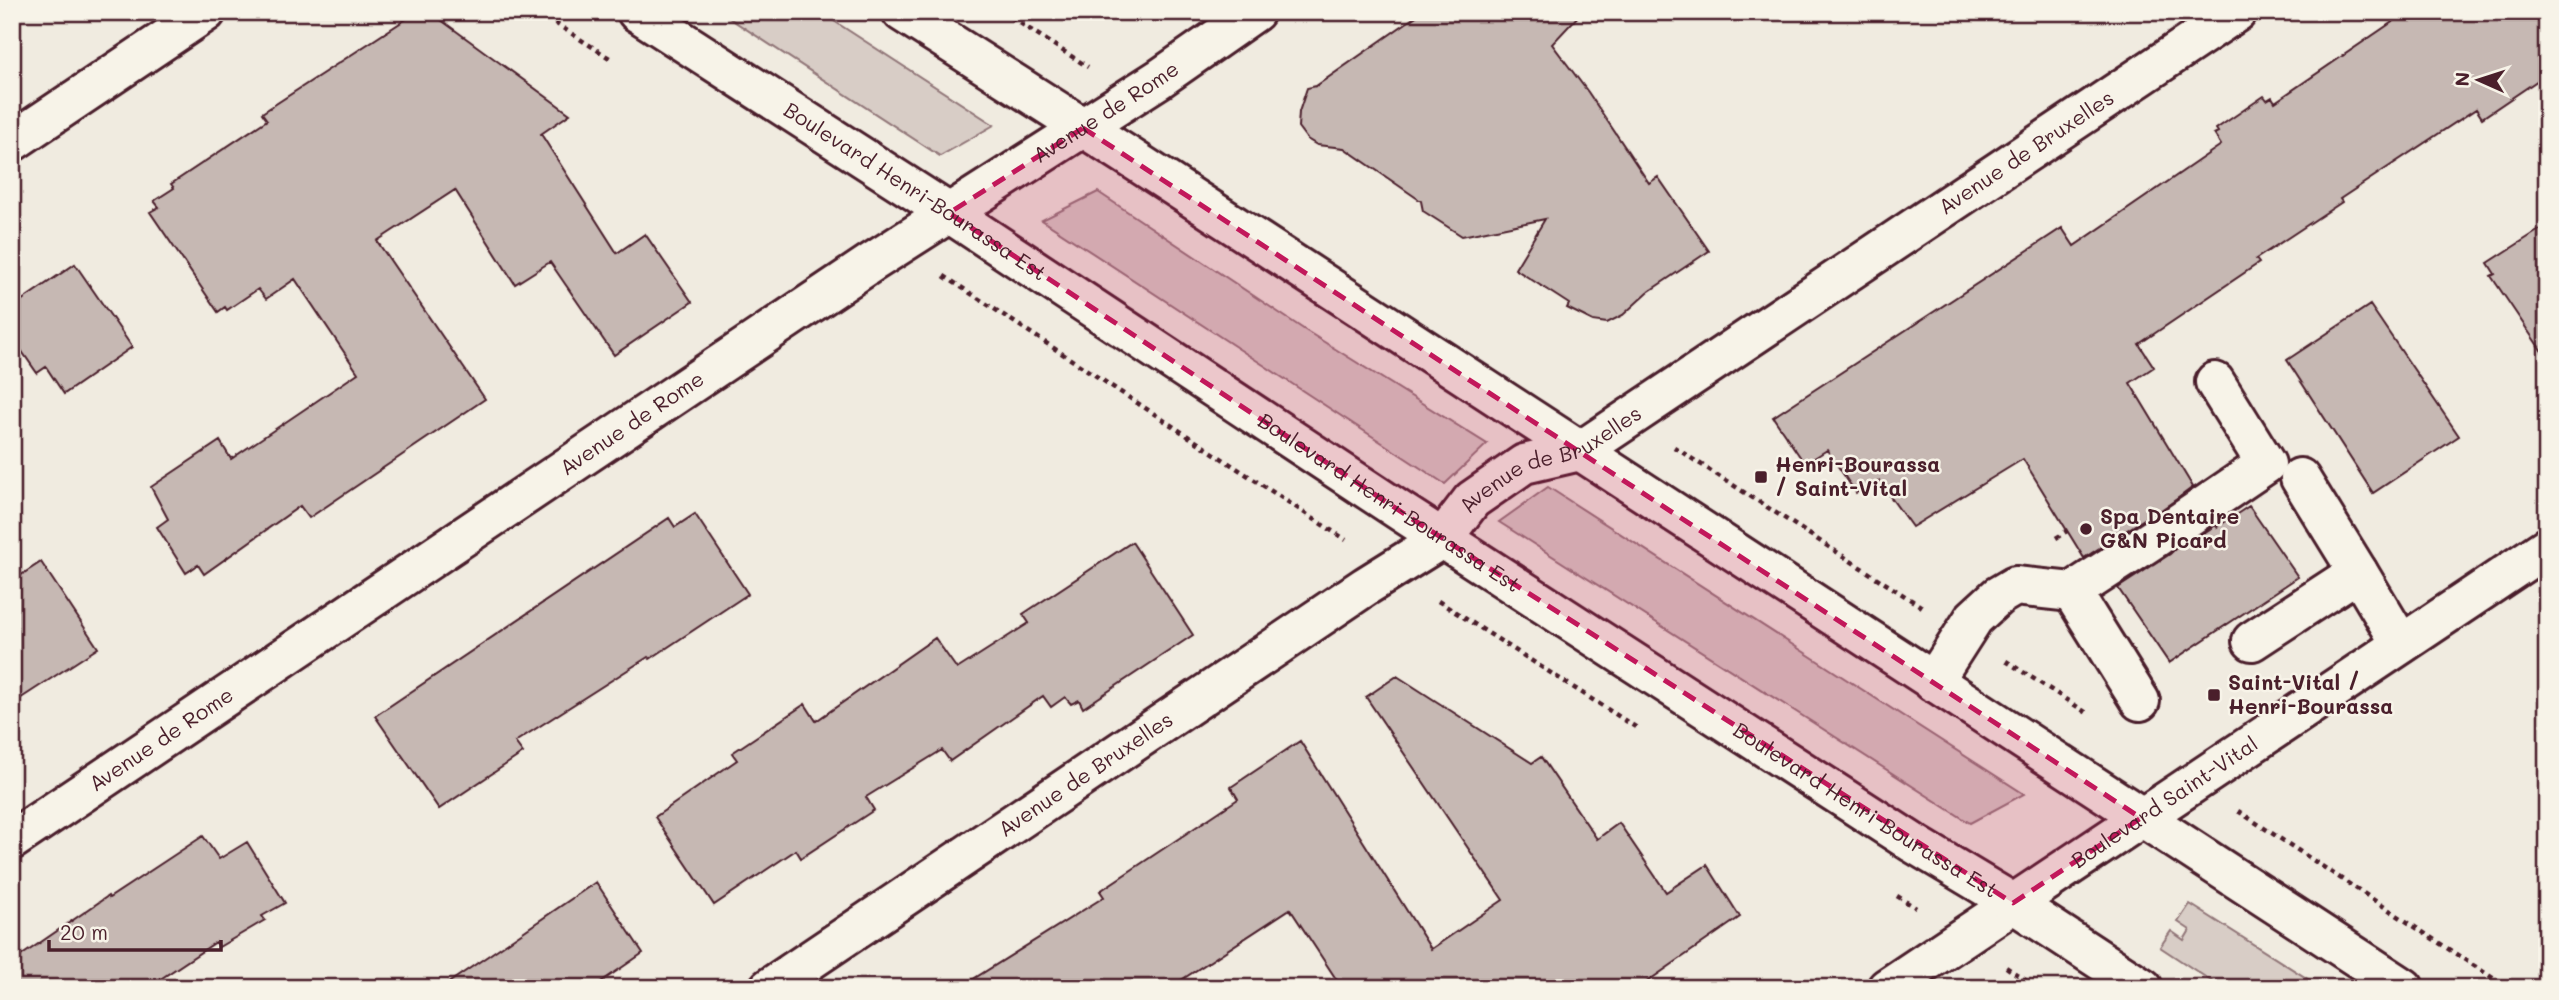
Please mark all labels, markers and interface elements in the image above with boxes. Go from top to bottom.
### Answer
north arrow [2444,46,2514,116]
street label: Avenue de Rome [1027,54,1184,168]
text: N [2449,71,2474,87]
street label: Avenue de Bruxelles [1933,83,2118,220]
street label: Boulevard Henri-Bourassa Est [779,95,1052,286]
street label: Avenue de Rome [554,364,709,480]
street label: Avenue de Bruxelles [1452,399,1646,517]
street label: Boulevard Henri-Bourassa Est [1253,406,1526,597]
place label: Henri-Bourassa / Saint-Vital [1775,450,1940,501]
marker: Henri-Bourassa / Saint-Vital [1753,469,1769,485]
place label: Spa Dentaire G&N Picard [2100,502,2239,553]
marker: Spa Dentaire G&N Picard [2078,521,2094,537]
place label: Saint-Vital / Henri-Bourassa [2228,668,2393,719]
street label: Avenue de Rome [83,680,238,796]
marker: Saint-Vital / Henri-Bourassa [2206,687,2222,703]
street label: Avenue de Bruxelles [992,705,1178,842]
street label: Boulevard Henri-Bourassa Est [1729,715,2003,903]
street label: Boulevard Saint-Vital [2065,729,2262,873]
scale bar [49,909,220,953]
text: 20 m [60,918,108,945]

